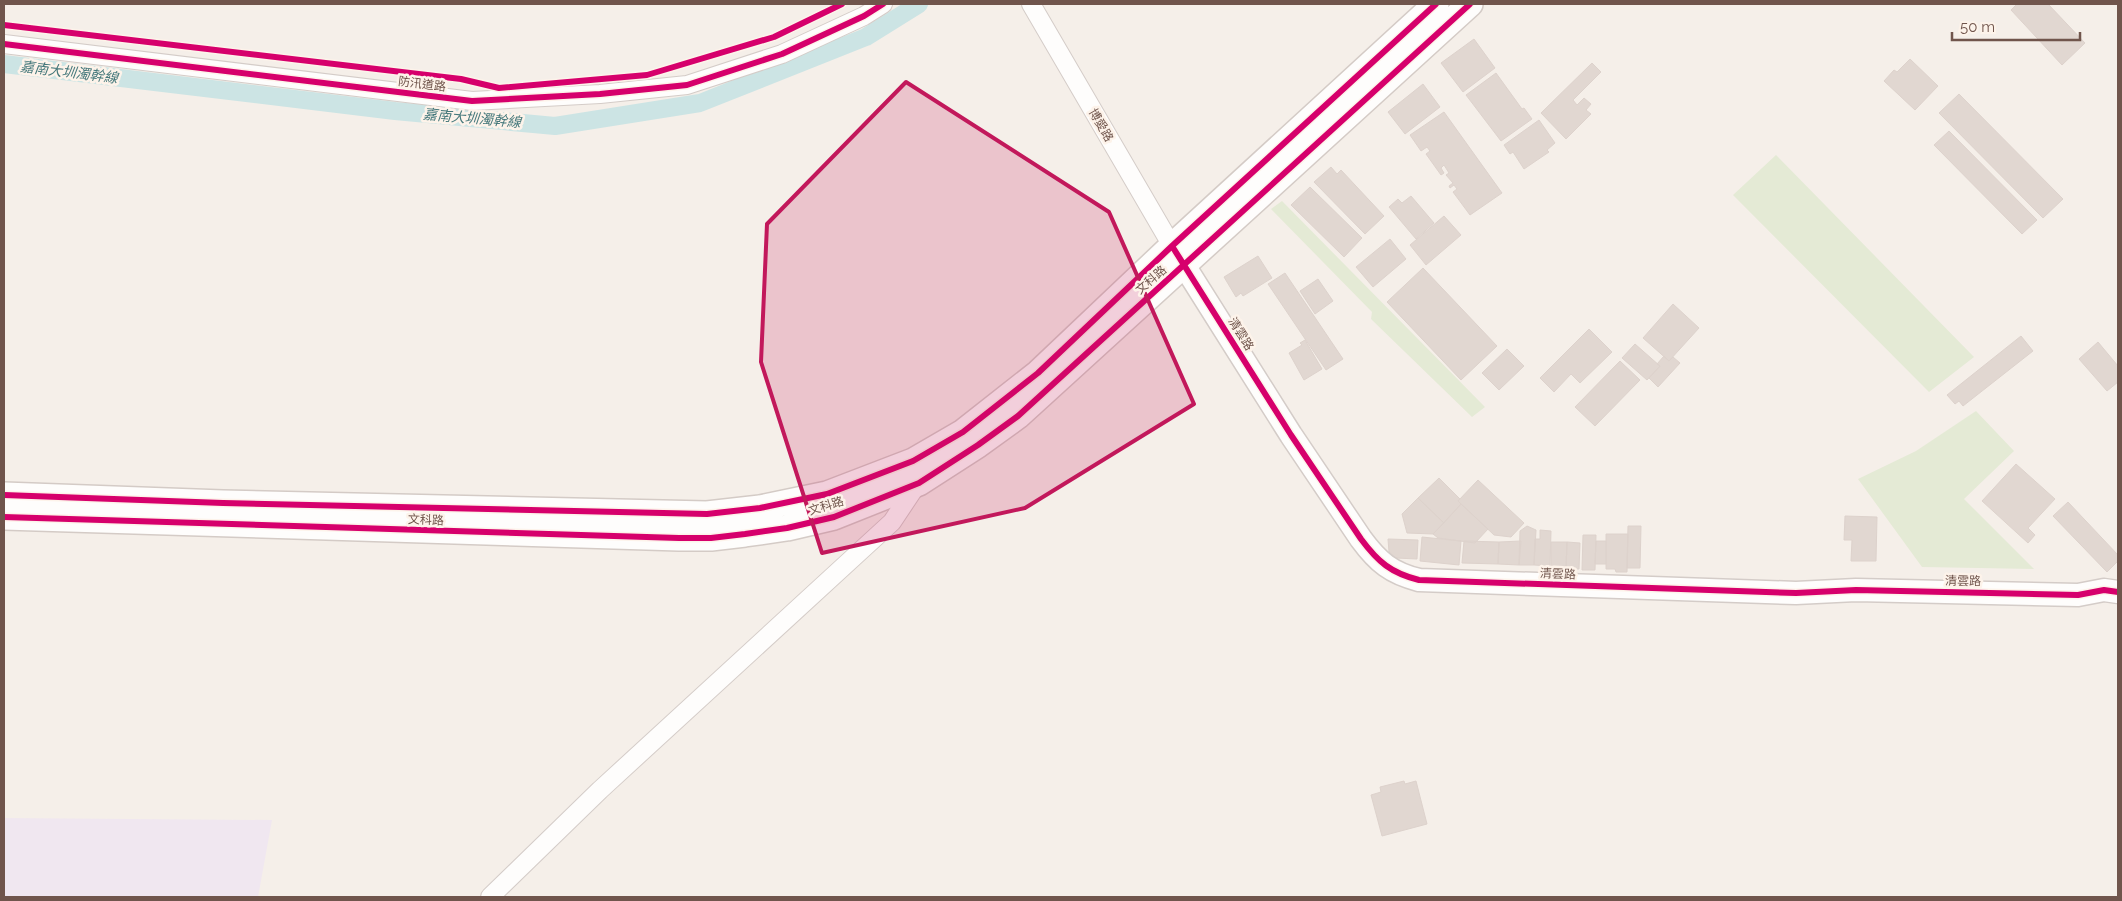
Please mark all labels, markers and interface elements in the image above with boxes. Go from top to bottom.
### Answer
scale bar [1952,10,2080,42]
text: 50 m [1960,18,1995,36]
water label: 嘉南大圳濁幹線 [19,58,121,86]
street label: 防汛道路 [397,74,447,94]
water label: 嘉南大圳濁幹線 [422,106,524,130]
street label: 博愛路 [1086,106,1116,144]
street label: 文科路 [1133,263,1169,297]
street label: 清雲路 [1226,315,1256,353]
street label: 文科路 [807,494,845,518]
street label: 文科路 [408,512,444,528]
street label: 清雲路 [1540,566,1576,582]
street label: 清雲路 [1945,574,1981,588]

